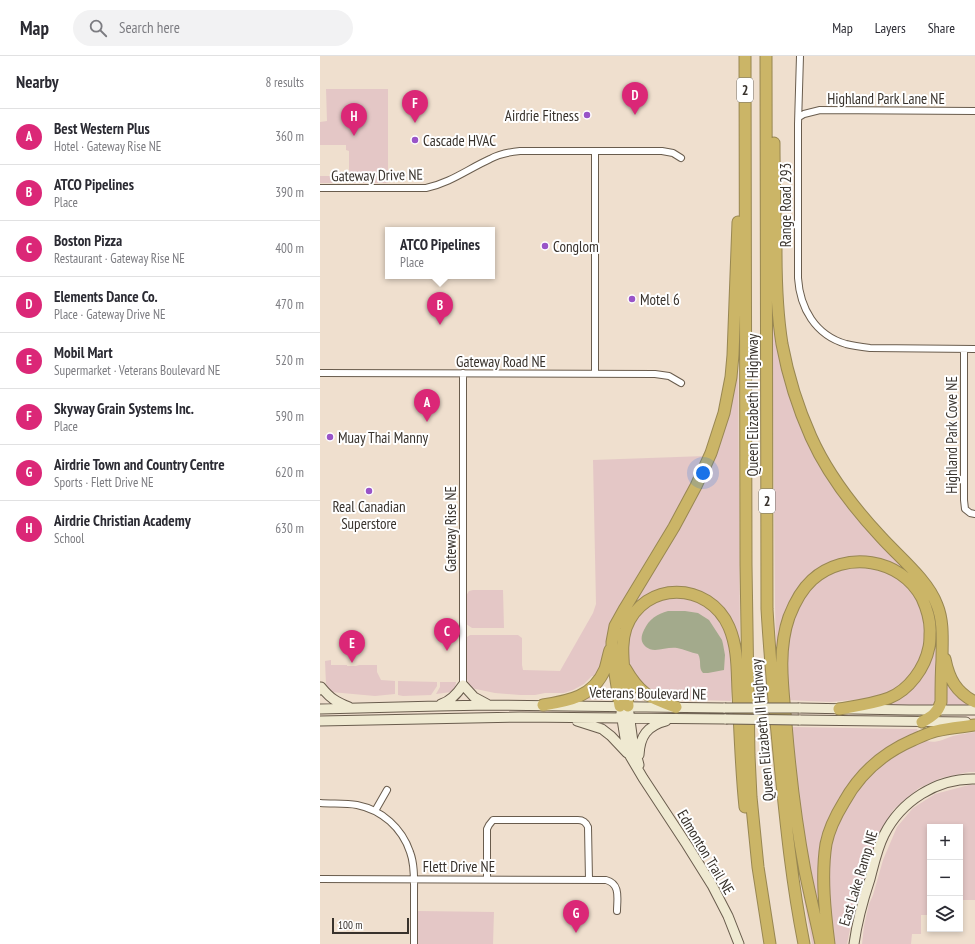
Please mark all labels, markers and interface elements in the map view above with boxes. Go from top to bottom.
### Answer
search box [73,10,353,46]
text: Map [20,16,49,40]
icon: search [87,17,109,39]
text: Search here [119,18,180,37]
text: Map [832,19,853,37]
text: Layers [875,19,906,37]
text: Share [928,19,955,37]
text: Nearby [16,71,59,93]
text: 8 results [265,74,304,91]
road number: 2 [737,78,753,102]
pin: D [622,82,648,115]
street label: Highland Park Lane NE [827,89,945,108]
pin: F [402,90,428,123]
pin: H [341,103,367,136]
place label: Airdrie Fitness [505,106,579,125]
marker: Airdrie Fitness [582,110,592,120]
text: Best Western Plus [54,119,150,138]
text: A [26,128,32,145]
text: 360 m [275,128,304,145]
place label: Cascade HVAC [423,131,496,150]
marker: Cascade HVAC [410,135,420,145]
text: Hotel · Gateway Rise NE [54,138,161,155]
street label: Range Road 293 [776,163,795,247]
street label: Gateway Drive NE [331,165,423,185]
text: ATCO Pipelines [54,175,134,194]
text: B [26,184,32,201]
text: 390 m [275,184,304,201]
text: Place [54,194,78,211]
popup [385,227,495,279]
text: Boston Pizza [54,231,122,250]
text: ATCO Pipelines [400,235,480,254]
place label: Conglom [553,237,599,256]
text: C [26,240,32,257]
text: 400 m [275,240,304,257]
marker: Conglom [540,241,550,251]
text: Restaurant · Gateway Rise NE [54,250,185,267]
text: Place [400,254,424,271]
text: Elements Dance Co. [54,287,158,306]
place label: Motel 6 [640,290,680,309]
pin: B [427,292,453,325]
marker: Motel 6 [627,294,637,304]
text: D [26,296,32,313]
text: 470 m [275,296,304,313]
text: Place · Gateway Drive NE [54,306,166,323]
street label: Queen Elizabeth II Highway [743,333,762,477]
text: Mobil Mart [54,343,113,362]
text: E [26,352,32,369]
text: 520 m [275,352,304,369]
street label: Gateway Road NE [456,352,546,371]
text: Supermarket · Veterans Boulevard NE [54,362,220,379]
street label: Highland Park Cove NE [942,376,961,494]
pin: A [414,389,440,422]
text: Skyway Grain Systems Inc. [54,399,194,418]
text: F [26,408,32,425]
text: 590 m [275,408,304,425]
text: Place [54,418,78,435]
place label: Muay Thai Manny [338,428,429,447]
marker: Muay Thai Manny [325,432,335,442]
text: Airdrie Town and Country Centre [54,455,225,474]
your location [693,463,713,483]
text: G [26,464,32,481]
text: 620 m [275,464,304,481]
text: Sports · Flett Drive NE [54,474,154,491]
marker: Real Canadian Superstore [364,486,374,496]
street label: Gateway Rise NE [441,486,460,572]
road number: 2 [759,489,775,513]
place label: Real Canadian Superstore [332,497,406,533]
text: Airdrie Christian Academy [54,511,191,530]
text: H [26,520,32,537]
text: 630 m [275,520,304,537]
text: School [54,530,84,547]
pin: C [434,618,460,651]
pin: E [339,630,365,663]
street label: Queen Elizabeth II Highway [746,658,778,802]
street label: Veterans Boulevard NE [588,682,707,704]
street label: Edmonton Trail NE [673,806,739,898]
map controls [927,824,963,932]
button: + [927,824,963,860]
street label: East Lake Ramp NE [834,828,882,928]
street label: Flett Drive NE [423,857,495,876]
button: − [927,860,963,896]
button: layers [927,896,963,932]
pin: G [563,900,589,933]
scale bar [332,916,409,935]
text: 100 m [338,918,362,932]

